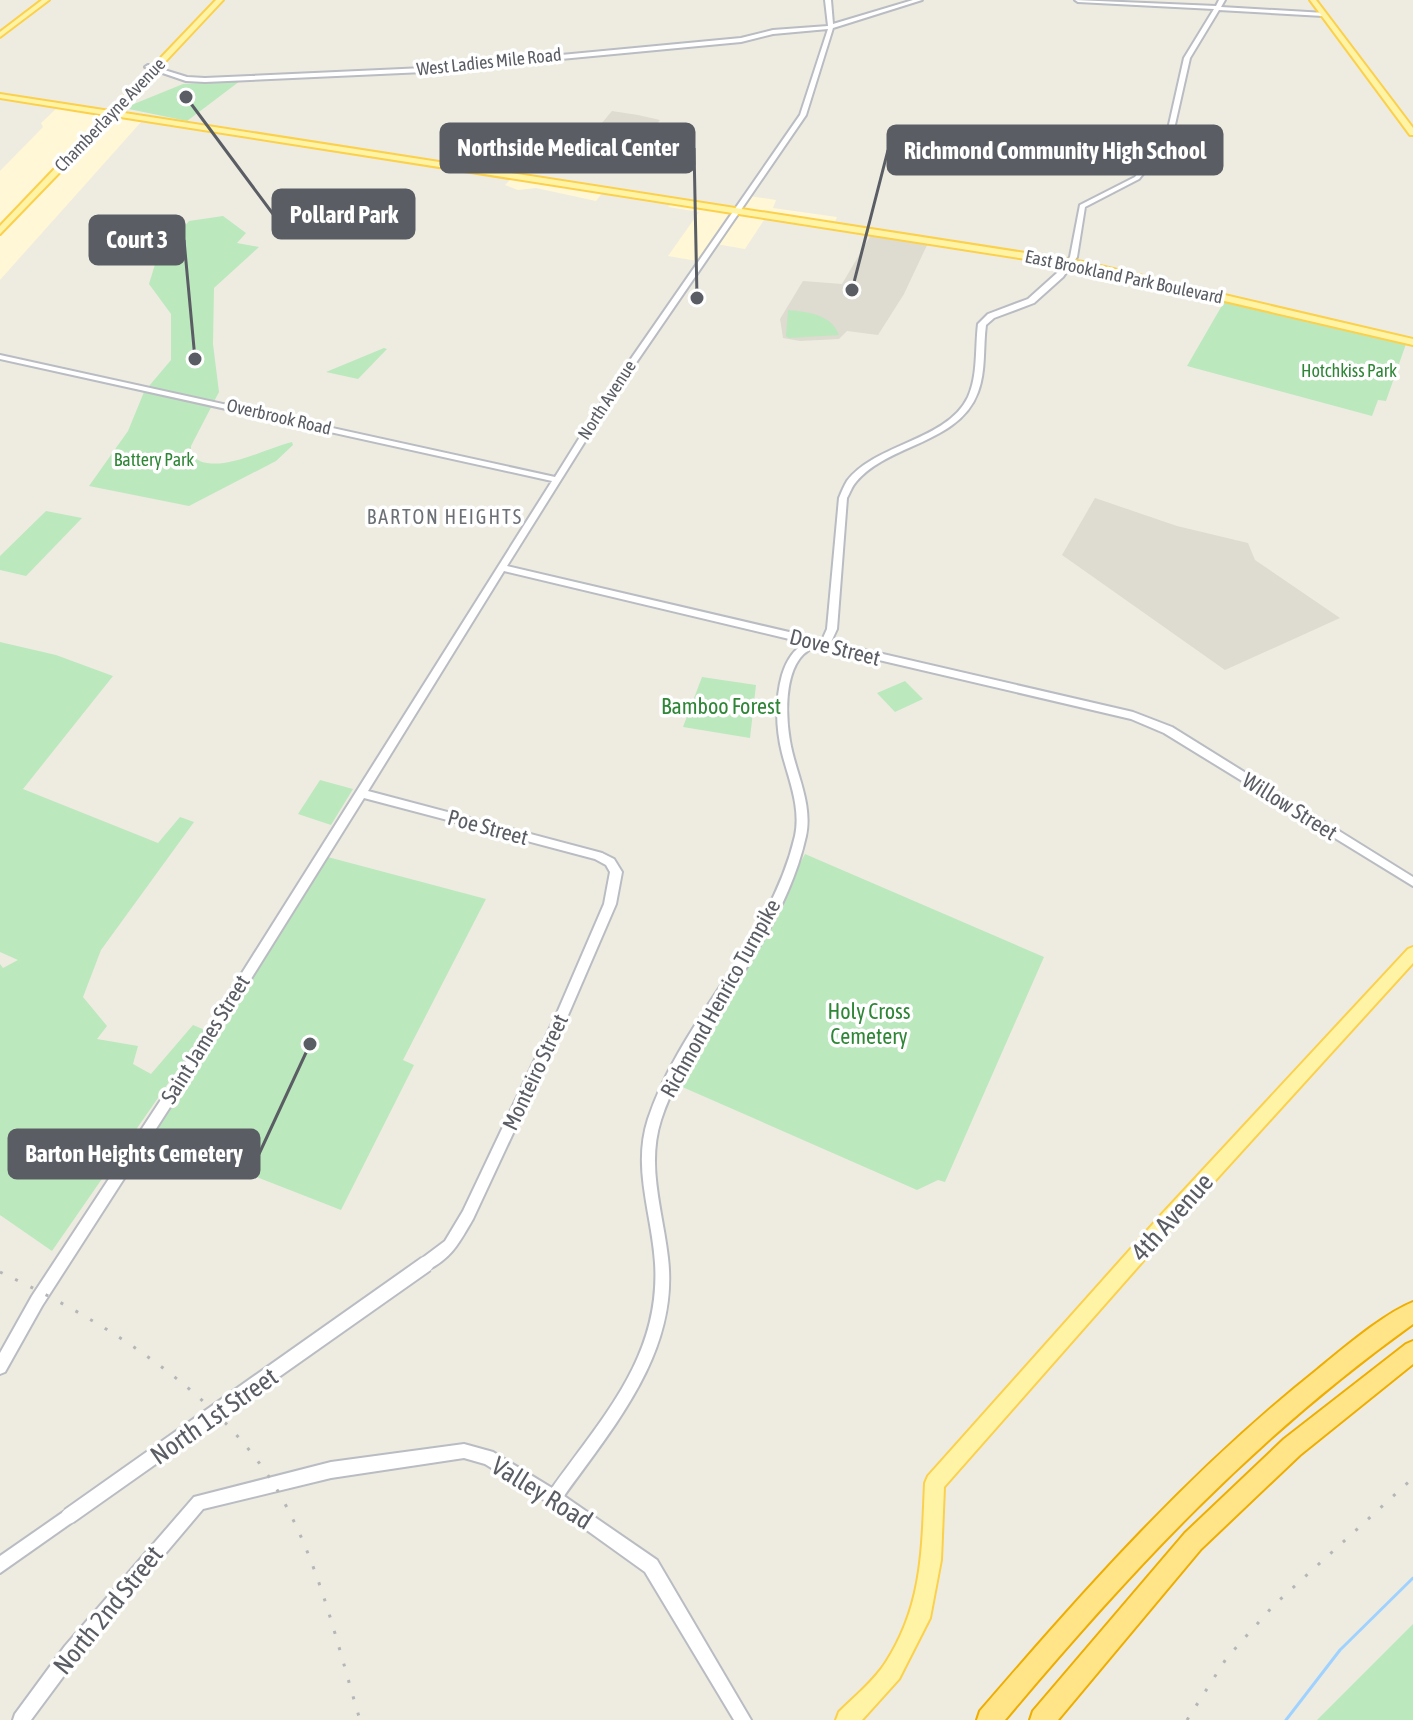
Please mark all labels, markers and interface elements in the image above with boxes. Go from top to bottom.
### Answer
street label: West Ladies Mile Road [416,43,562,80]
street label: Chamberlayne Avenue [50,53,169,176]
callout: Northside Medical Center [441,124,694,172]
callout: Richmond Community High School [888,126,1222,174]
text: Northside Medical Center [457,134,680,161]
text: Richmond Community High School [904,137,1207,164]
callout: Pollard Park [273,190,414,238]
text: Pollard Park [290,201,399,228]
callout: Court 3 [90,216,184,264]
text: Court 3 [106,226,168,253]
street label: East Brookland Park Boulevard [1023,245,1225,308]
street label: North Avenue [573,356,640,443]
park label: Hotchkiss Park [1301,360,1397,381]
street label: Overbrook Road [225,394,333,439]
park label: Battery Park [114,449,194,470]
district label: BARTON HEIGHTS [367,505,523,528]
street label: Dove Street [787,623,883,671]
park label: Bamboo Forest [661,693,781,719]
street label: Willow Street [1238,767,1342,845]
street label: Poe Street [445,804,531,850]
street label: Richmond Henrico Turnpike [655,894,785,1102]
street label: Saint James Street [155,970,255,1108]
park label: Holy Cross Cemetery [827,998,911,1049]
street label: Monteiro Street [497,1010,573,1134]
callout: Barton Heights Cemetery [9,1130,259,1178]
text: Barton Heights Cemetery [25,1140,243,1167]
street label: 4th Avenue [1125,1167,1219,1267]
street label: North 1st Street [145,1361,283,1471]
street label: Valley Road [486,1450,598,1536]
street label: North 2nd Street [47,1540,169,1680]

